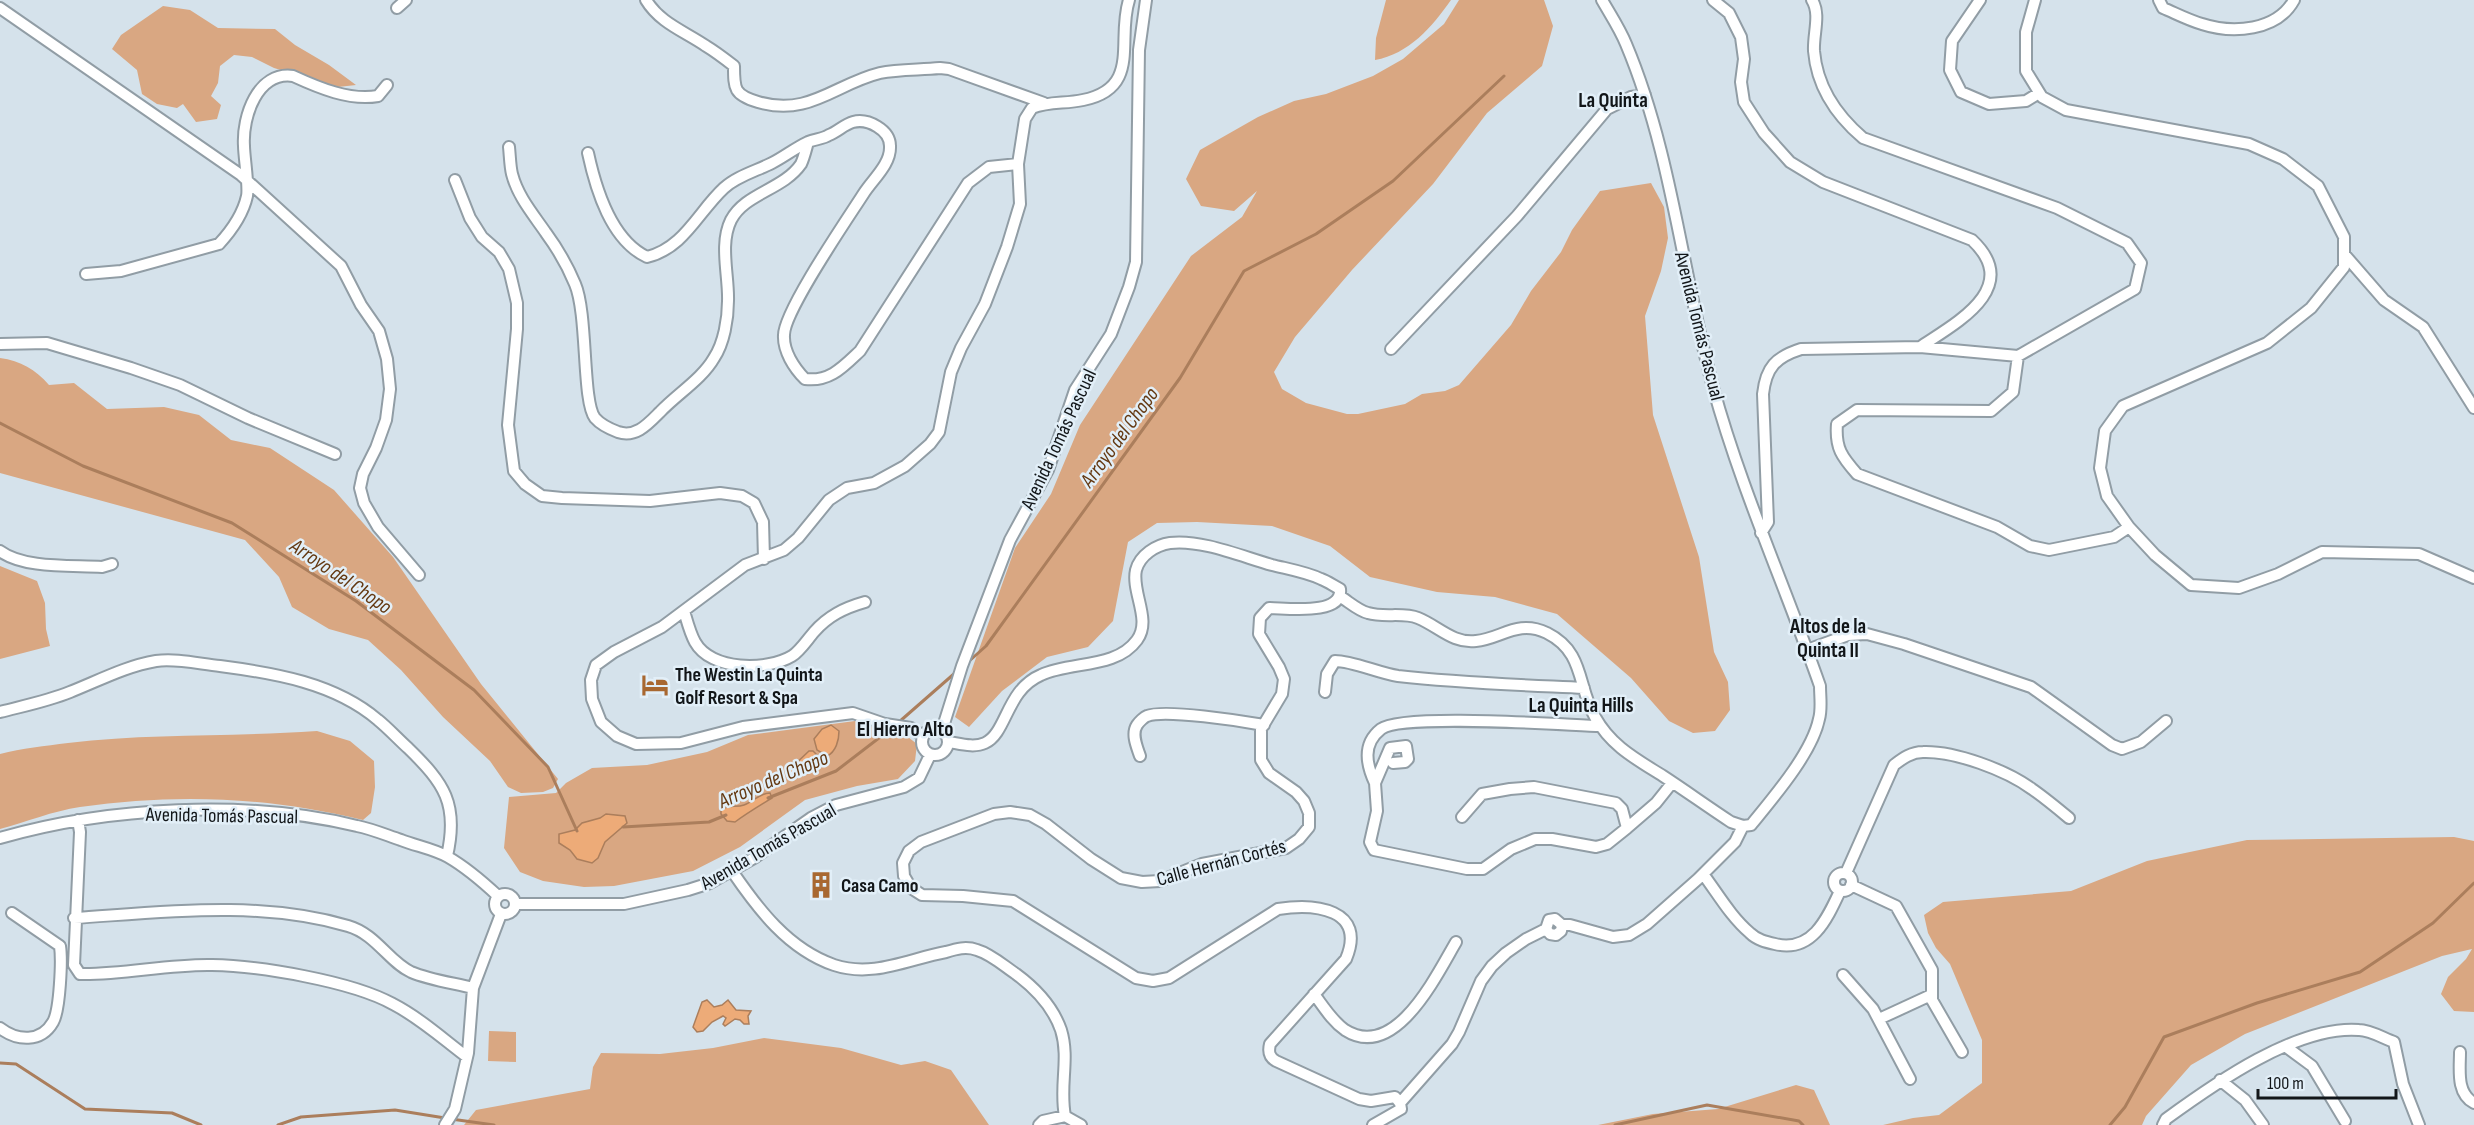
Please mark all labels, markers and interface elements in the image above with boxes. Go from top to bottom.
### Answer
district label: La Quinta [1578,88,1648,113]
street label: Avenida Tomás Pascual [1669,248,1729,403]
street label: Avenida Tomás Pascual [1015,365,1102,514]
water label: Arroyo del Chopo [1074,382,1164,493]
water label: Arroyo del Chopo [284,533,397,620]
district label: Altos de la Quinta II [1789,614,1866,663]
place label: The Westin La Quinta Golf Resort & Spa [675,663,823,710]
hotel icon: The Westin La Quinta Golf Resort & Spa [640,670,670,700]
district label: La Quinta Hills [1529,693,1633,718]
district label: El Hierro Alto [857,717,953,742]
water label: Arroyo del Chopo [714,745,832,814]
street label: Avenida Tomás Pascual [696,798,840,896]
street label: Avenida Tomás Pascual [145,803,298,829]
street label: Calle Hernán Cortés [1154,834,1288,892]
building icon: Casa Camo [806,870,836,900]
place label: Casa Camo [841,874,918,898]
scale bar [2258,1062,2396,1100]
text: 100 m [2267,1073,2304,1094]

